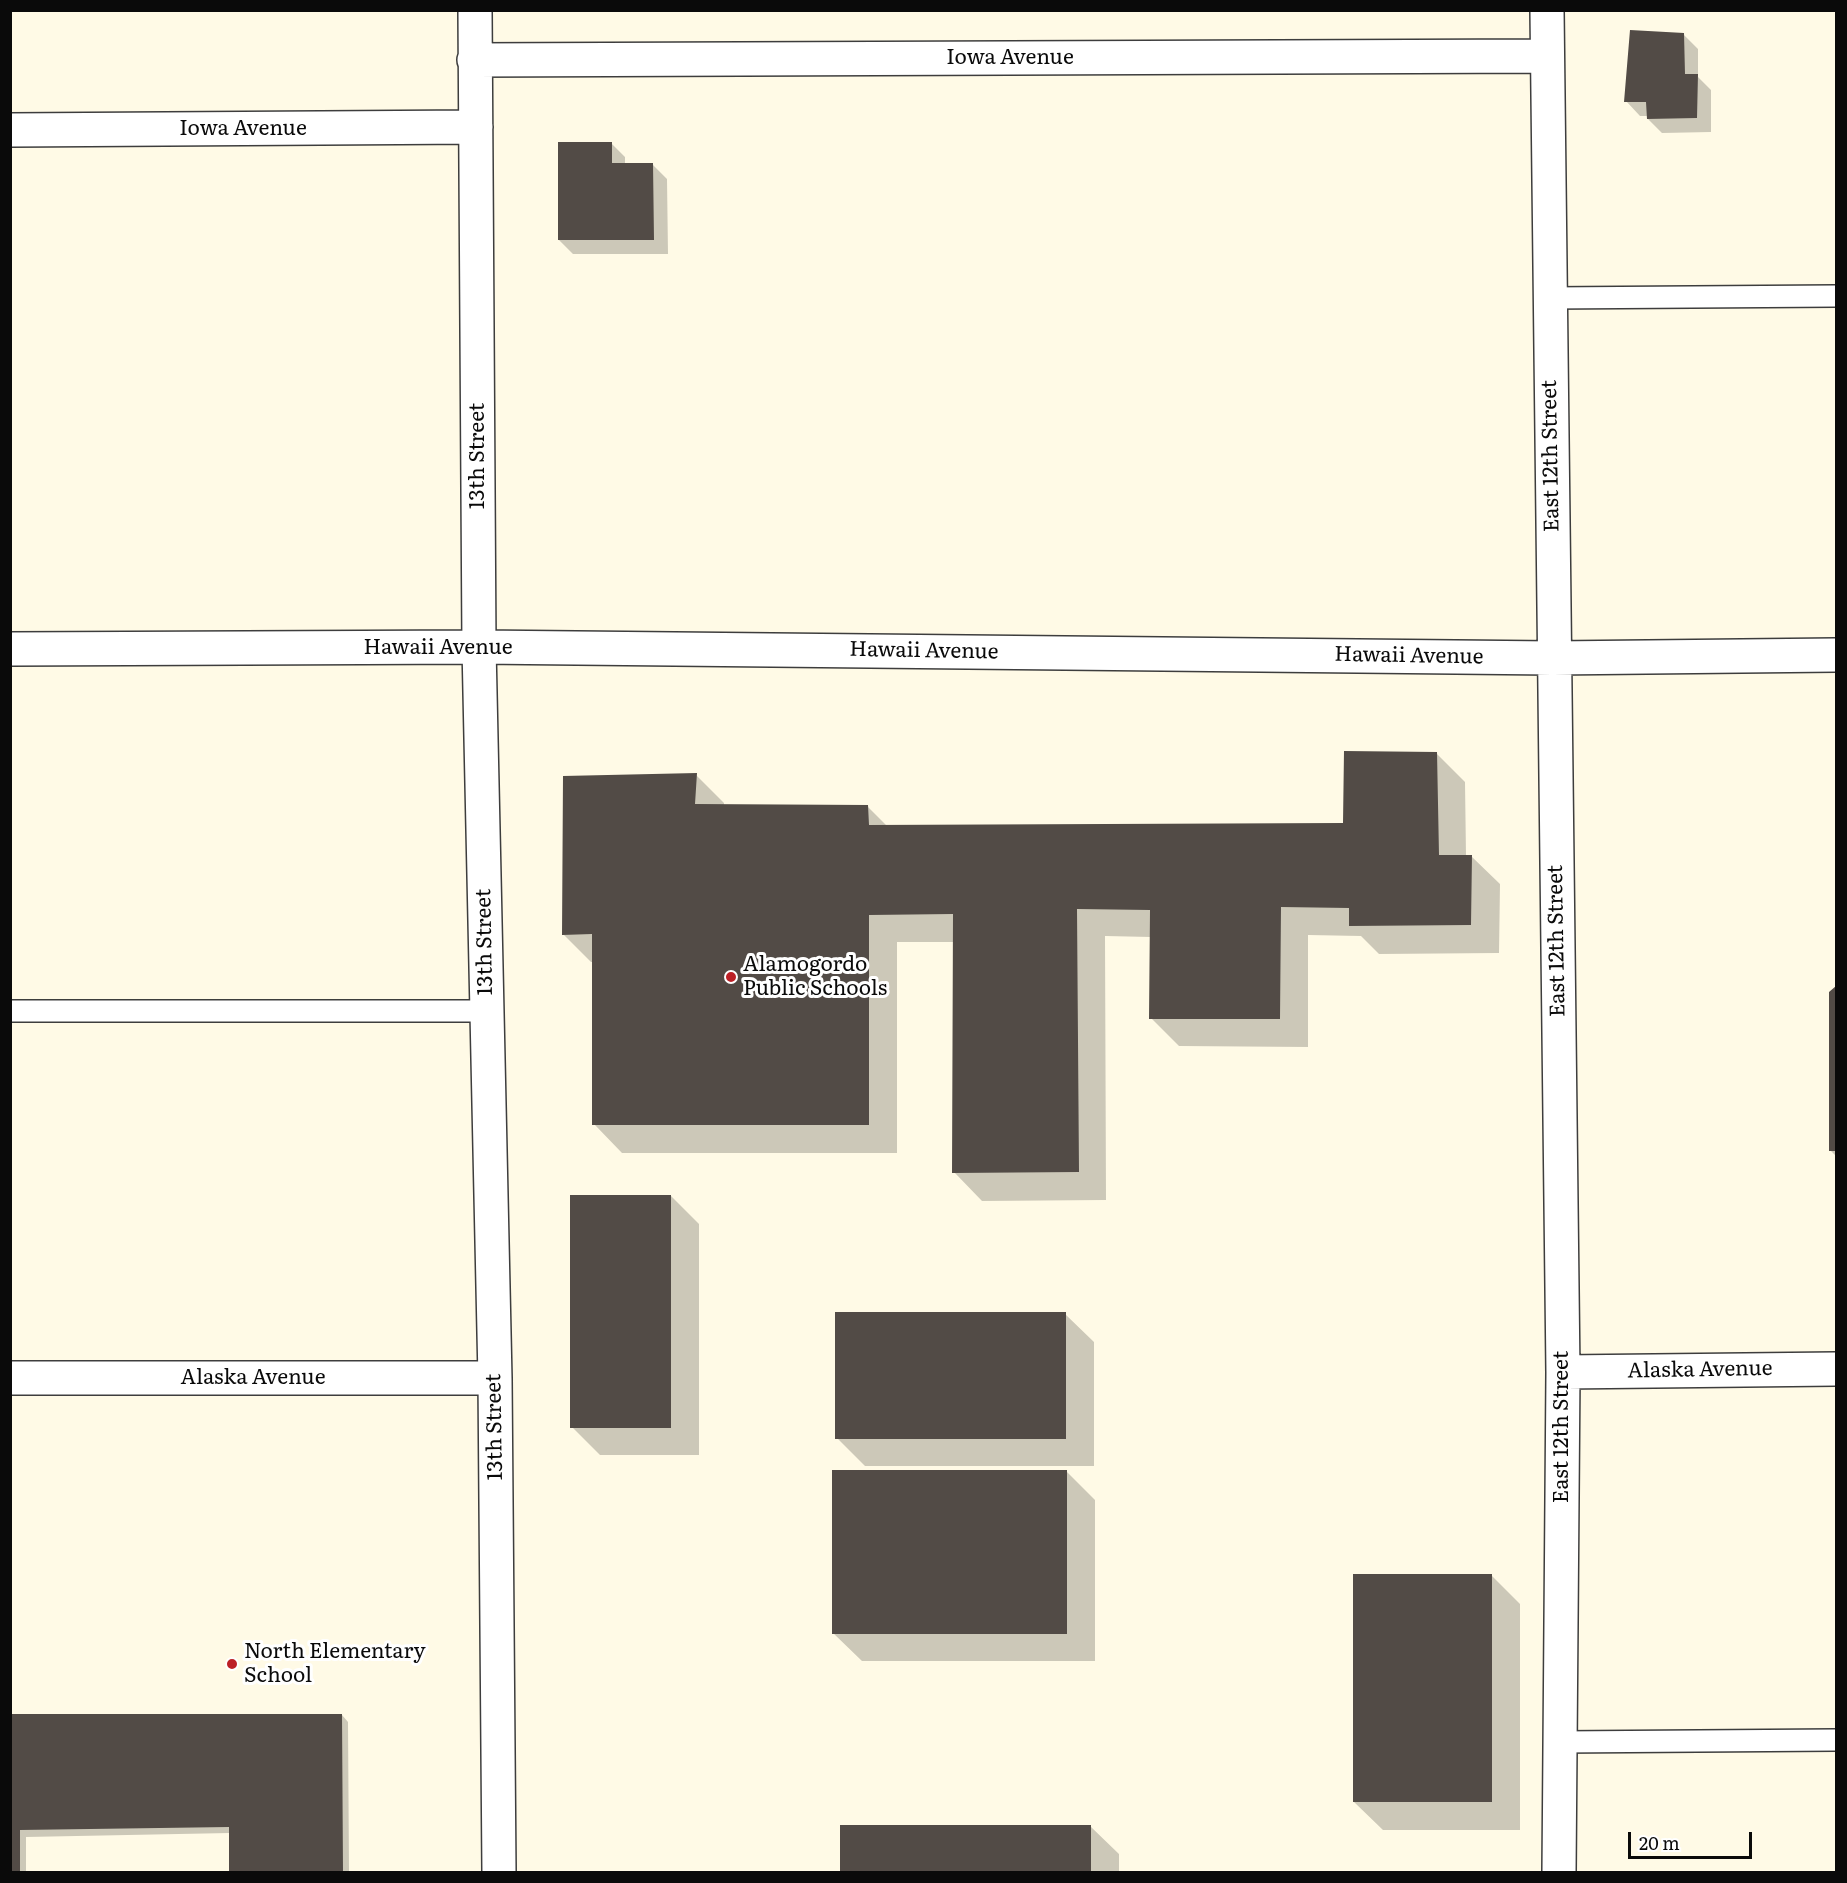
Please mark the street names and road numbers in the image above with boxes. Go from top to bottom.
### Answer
street label: Iowa Avenue [946,45,1074,71]
street label: Iowa Avenue [179,116,307,142]
street label: East 12th Street [1537,380,1565,532]
street label: 13th Street [465,403,491,509]
street label: Hawaii Avenue [363,635,513,661]
street label: Hawaii Avenue [849,637,999,665]
street label: Hawaii Avenue [1334,642,1484,670]
street label: East 12th Street [1543,865,1571,1017]
street label: 13th Street [471,888,499,996]
street label: East 12th Street [1549,1351,1575,1503]
street label: Alaska Avenue [1627,1356,1773,1384]
street label: Alaska Avenue [180,1365,326,1391]
street label: 13th Street [481,1373,509,1481]

